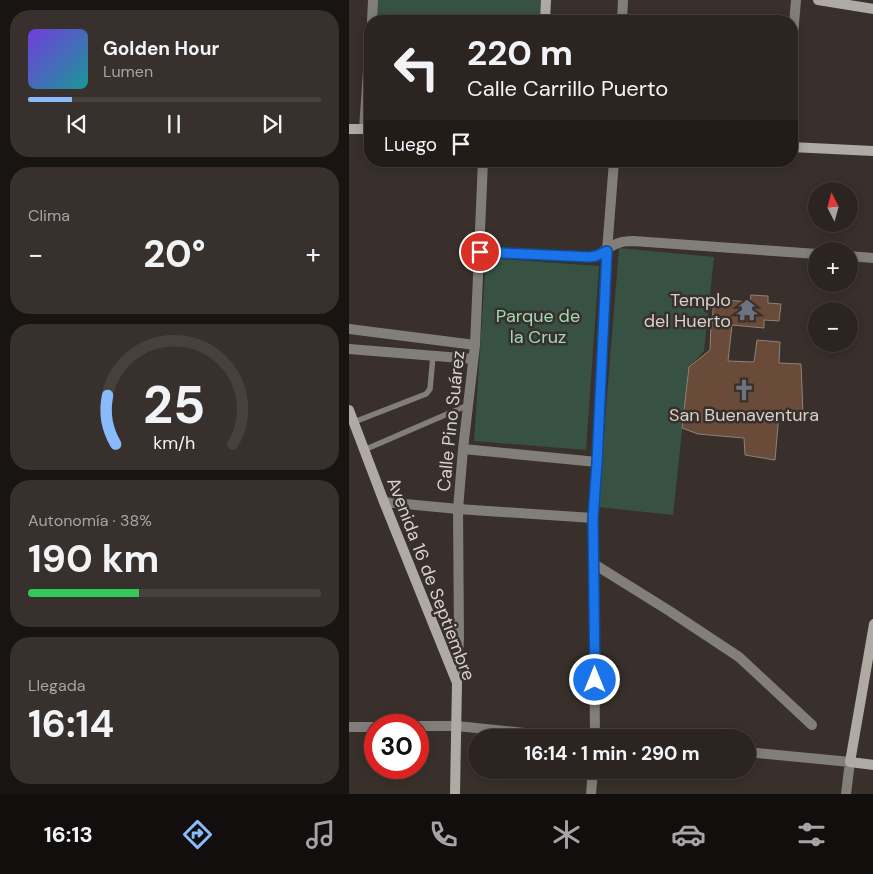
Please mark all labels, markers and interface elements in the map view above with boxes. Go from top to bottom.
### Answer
text: 220 m [467,30,573,76]
icon: left [384,35,449,100]
text: Golden Hour [103,36,219,61]
text: Lumen [103,61,153,82]
text: Calle Carrillo Puerto [467,74,668,103]
icon: previous [63,110,91,138]
icon: pause [160,110,188,138]
icon: next [258,110,286,138]
icon: arrive [447,130,475,158]
text: Luego [384,132,437,157]
north arrow [808,182,858,232]
map controls [808,182,858,352]
text: Clima [28,205,70,226]
text: 20° [143,229,206,279]
pin [459,231,501,273]
text: − [28,236,43,273]
text: + [306,236,321,273]
icon: arrive [466,238,494,266]
button: + [808,242,858,292]
place label: Templo del Huerto [644,288,731,333]
temple icon: Templo del Huerto [734,297,760,323]
button: − [808,302,858,352]
park label: Parque de la Cruz [496,304,580,349]
street label: Calle Pino Suárez [432,349,470,493]
text: 25 [143,371,206,439]
church icon: San Buenaventura [731,377,757,403]
place label: San Buenaventura [669,403,819,427]
text: km/h [153,431,196,455]
street label: Avenida 16 de Septiembre [381,474,481,684]
text: Autonomía · 38% [28,510,152,531]
text: 190 km [28,534,159,584]
position arrow [568,653,620,705]
text: Llegada [28,675,85,696]
text: 16:14 [28,699,114,749]
speed limit sign: 30 [364,714,429,779]
text: 16:14 · 1 min · 290 m [524,741,700,766]
icon: directions [180,817,215,852]
icon: music [303,817,338,852]
icon: phone [426,817,461,852]
icon: climate [549,817,584,852]
icon: car [671,817,706,852]
icon: filters [794,817,829,852]
text: 16:13 [44,820,93,849]

